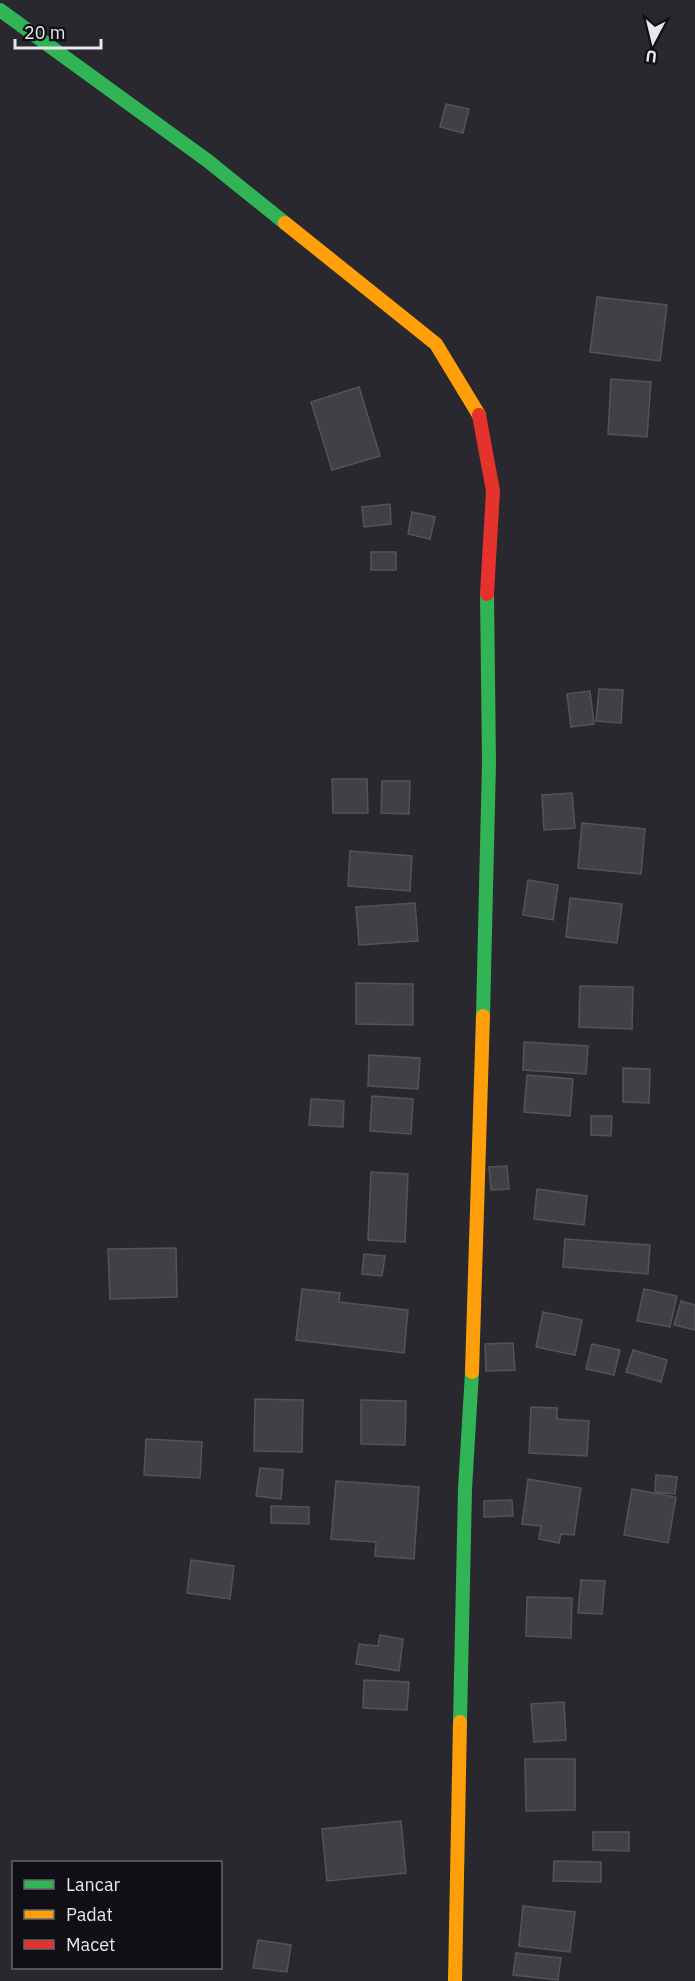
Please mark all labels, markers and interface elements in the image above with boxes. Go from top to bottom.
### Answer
scale bar [15,12,100,50]
north arrow [623,12,683,72]
text: 20 m [24,21,66,44]
text: U [644,46,658,67]
legend [12,1861,222,1969]
text: Lancar [66,1873,121,1896]
text: Padat [66,1903,113,1926]
text: Macet [66,1933,115,1956]

